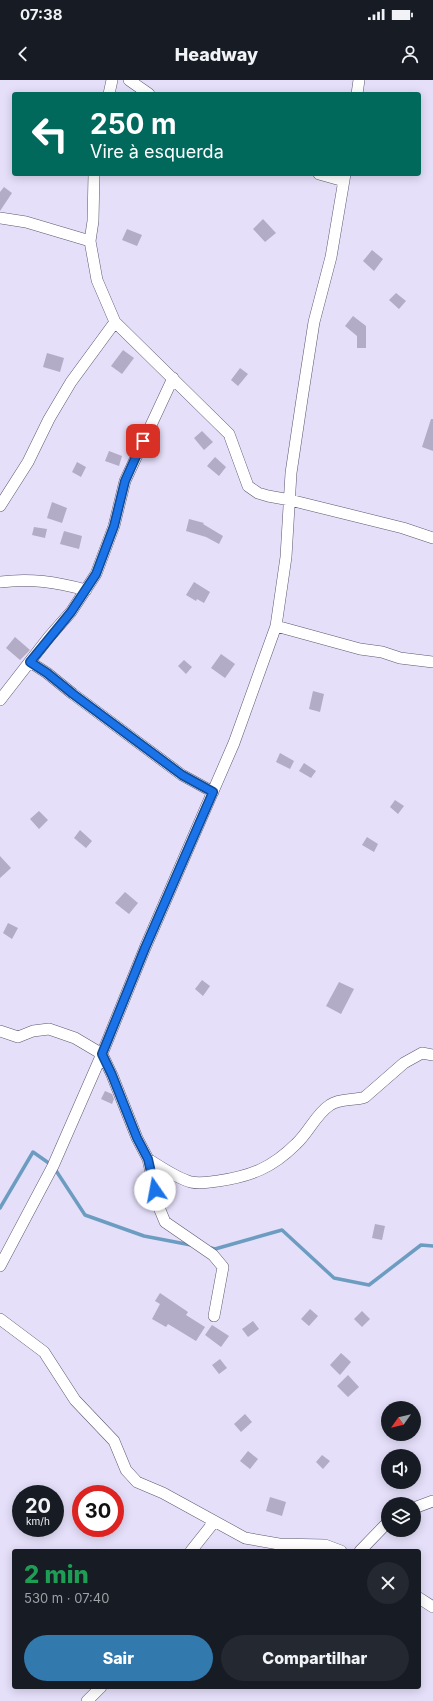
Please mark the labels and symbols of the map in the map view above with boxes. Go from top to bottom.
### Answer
pin [126,424,160,458]
position arrow [134,1169,176,1211]
north arrow [381,1401,421,1441]
speed limit sign: 30 [72,1485,124,1537]

